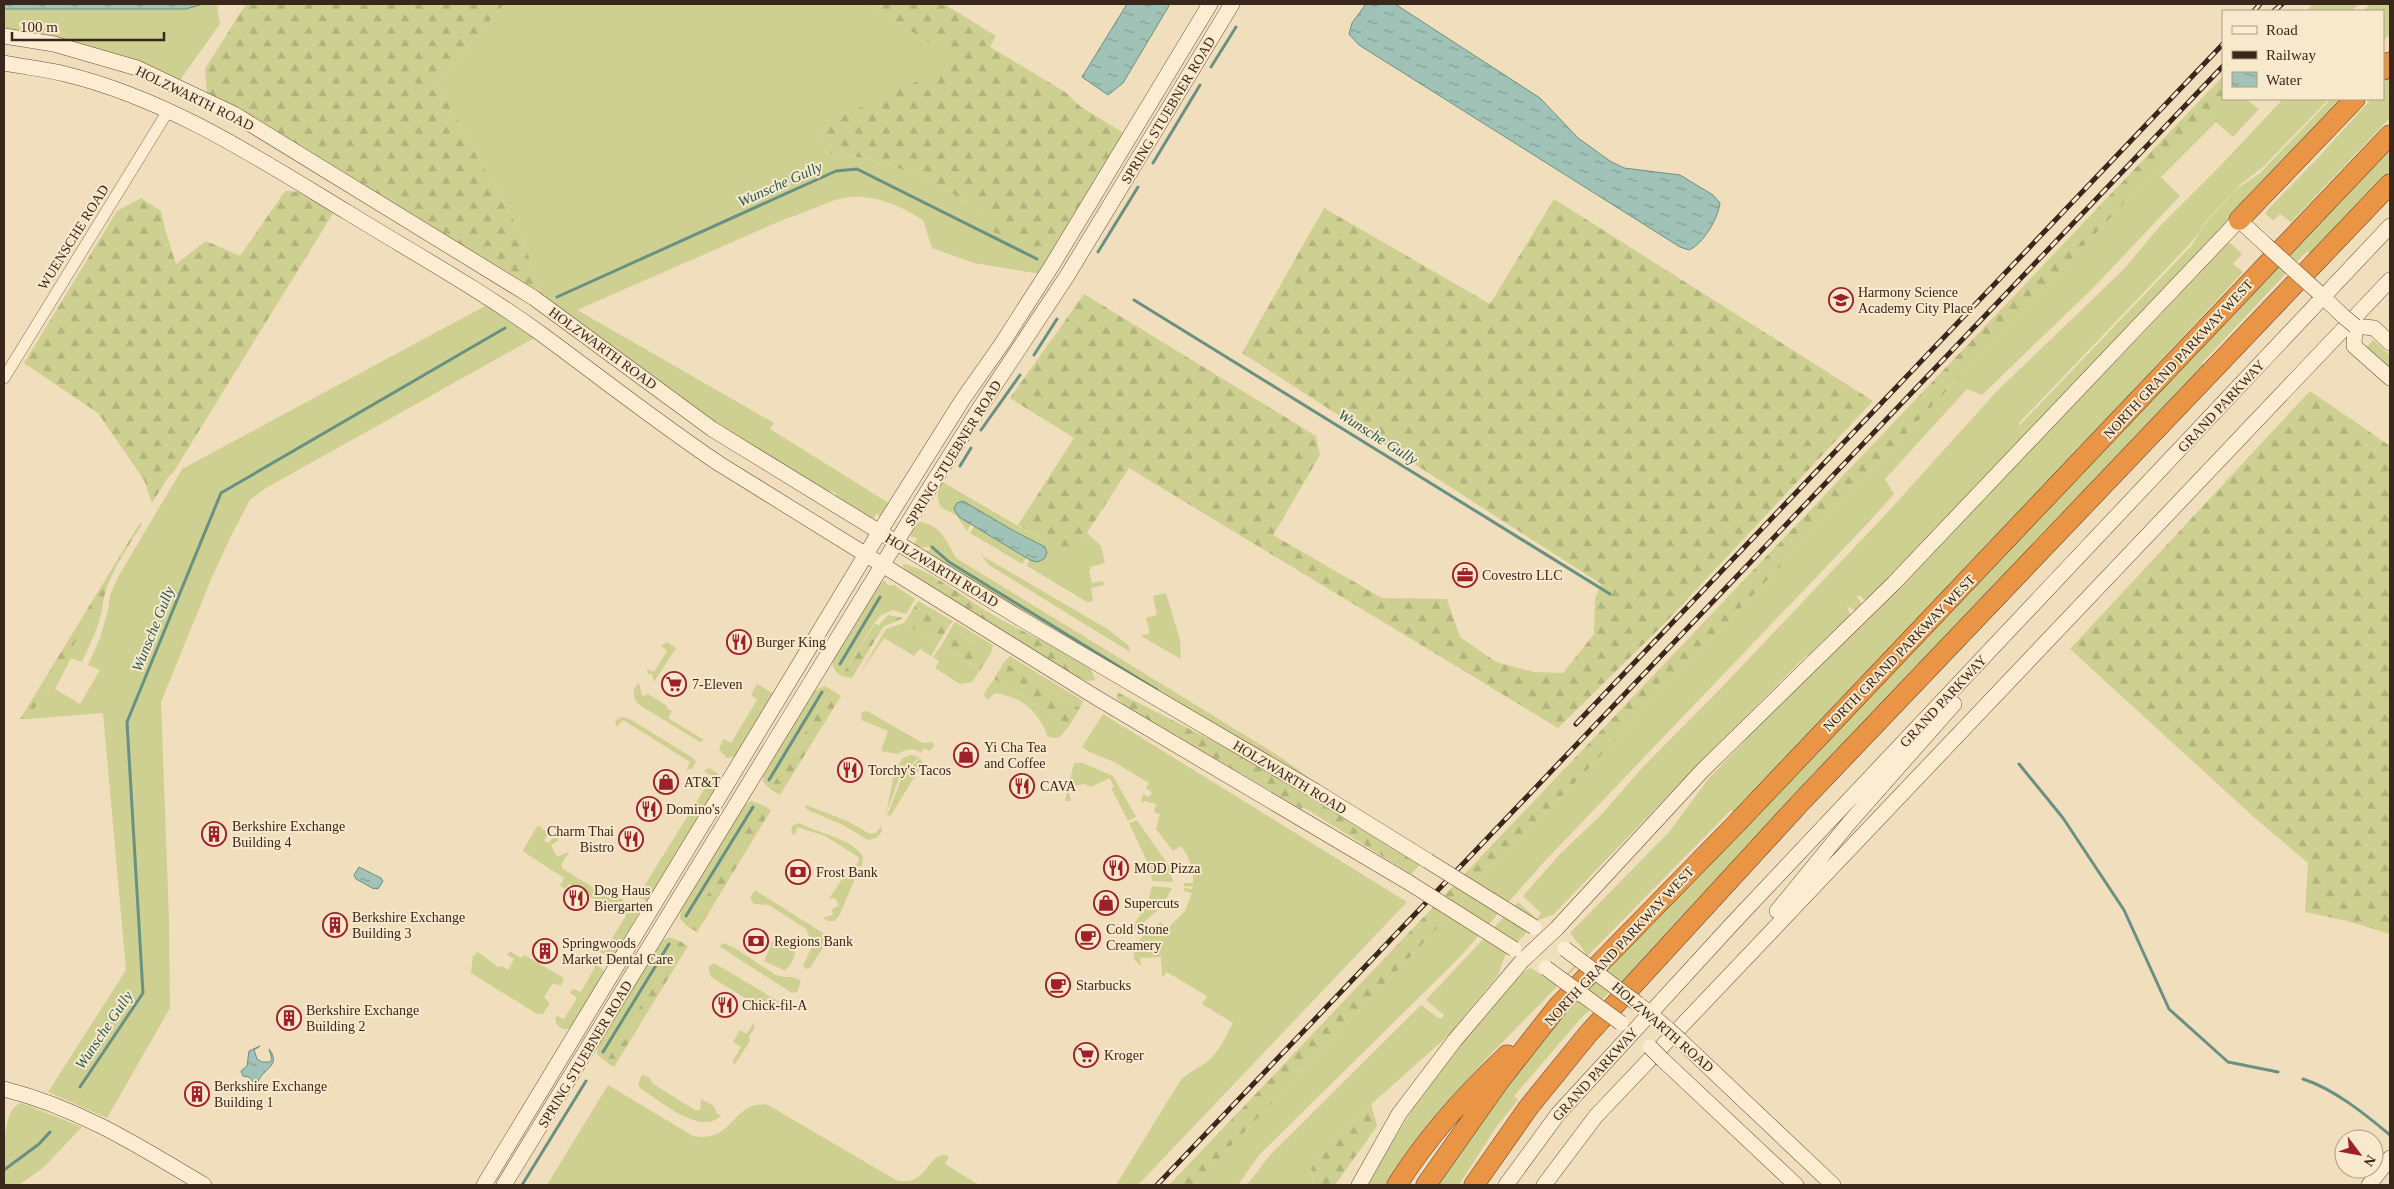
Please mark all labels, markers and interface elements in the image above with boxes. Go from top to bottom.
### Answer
scale bar [12,10,165,42]
legend [2222,10,2384,100]
text: 100 m [20,19,58,35]
text: Road [2266,22,2298,38]
street label: SPRING STUEBNER ROAD [1119,34,1218,186]
text: Railway [2266,47,2316,63]
street label: HOLZWARTH ROAD [133,63,256,134]
text: Water [2266,72,2301,88]
water label: Wunsche Gully [735,158,825,210]
street label: WUENSCHE ROAD [35,182,112,293]
street label: NORTH GRAND PARKWAY WEST [2099,276,2257,442]
place label: Harmony Science Academy City Place [1858,285,1973,316]
school or university icon: Harmony Science Academy City Place [1828,287,1854,313]
street label: HOLZWARTH ROAD [546,304,659,393]
street label: GRAND PARKWAY [2174,356,2268,456]
street label: SPRING STUEBNER ROAD [902,378,1005,529]
water label: Wunsche Gully [1335,406,1421,468]
street label: HOLZWARTH ROAD [882,531,1001,610]
office icon: Covestro LLC [1452,562,1478,588]
place label: Covestro LLC [1482,568,1563,583]
street label: NORTH GRAND PARKWAY WEST [1819,571,1979,735]
water label: Wunsche Gully [129,584,177,674]
restaurant icon: Burger King [726,629,752,655]
place label: Burger King [756,635,826,650]
street label: GRAND PARKWAY [1896,651,1990,751]
supermarket icon: 7-Eleven [661,671,687,697]
place label: 7-Eleven [692,677,743,692]
street label: HOLZWARTH ROAD [1230,738,1349,817]
place label: Yi Cha Tea and Coffee [984,740,1047,771]
shop icon: Yi Cha Tea and Coffee [953,742,979,768]
restaurant icon: Torchy's Tacos [837,757,863,783]
place label: Torchy's Tacos [868,763,951,778]
shop icon: AT&T [653,769,679,795]
restaurant icon: CAVA [1009,773,1035,799]
place label: AT&T [684,775,721,790]
place label: CAVA [1040,779,1077,794]
restaurant icon: Domino's [636,796,662,822]
place label: Domino's [666,802,720,817]
place label: Berkshire Exchange Building 4 [232,819,345,850]
building icon: Berkshire Exchange Building 4 [201,821,227,847]
place label: Charm Thai Bistro [547,824,614,855]
restaurant icon: Charm Thai Bistro [618,826,644,852]
restaurant icon: MOD Pizza [1103,855,1129,881]
bank icon: Frost Bank [785,859,811,885]
place label: MOD Pizza [1134,861,1201,876]
street label: NORTH GRAND PARKWAY WEST [1542,864,1697,1029]
place label: Frost Bank [816,865,878,880]
place label: Dog Haus Biergarten [594,883,653,914]
restaurant icon: Dog Haus Biergarten [563,885,589,911]
shop icon: Supercuts [1093,890,1119,916]
place label: Supercuts [1124,896,1179,911]
place label: Berkshire Exchange Building 3 [352,910,465,941]
building icon: Berkshire Exchange Building 3 [322,912,348,938]
place label: Cold Stone Creamery [1106,922,1169,953]
cafe icon: Cold Stone Creamery [1075,924,1101,950]
bank icon: Regions Bank [743,928,769,954]
place label: Regions Bank [774,934,853,949]
place label: Springwoods Market Dental Care [562,936,673,967]
building icon: Springwoods Market Dental Care [532,938,558,964]
cafe icon: Starbucks [1045,972,1071,998]
street label: SPRING STUEBNER ROAD [536,978,635,1130]
place label: Starbucks [1076,978,1131,993]
street label: HOLZWARTH ROAD [1609,979,1716,1075]
water label: Wunsche Gully [72,988,136,1072]
restaurant icon: Chick-fil-A [712,992,738,1018]
place label: Chick-fil-A [742,998,808,1013]
place label: Berkshire Exchange Building 2 [306,1003,419,1034]
building icon: Berkshire Exchange Building 2 [276,1005,302,1031]
street label: GRAND PARKWAY [1550,1025,1641,1124]
supermarket icon: Kroger [1073,1042,1099,1068]
place label: Kroger [1104,1048,1144,1063]
place label: Berkshire Exchange Building 1 [214,1079,327,1110]
building icon: Berkshire Exchange Building 1 [184,1081,210,1107]
north arrow [2334,1129,2384,1179]
text: N [2361,1152,2379,1169]

